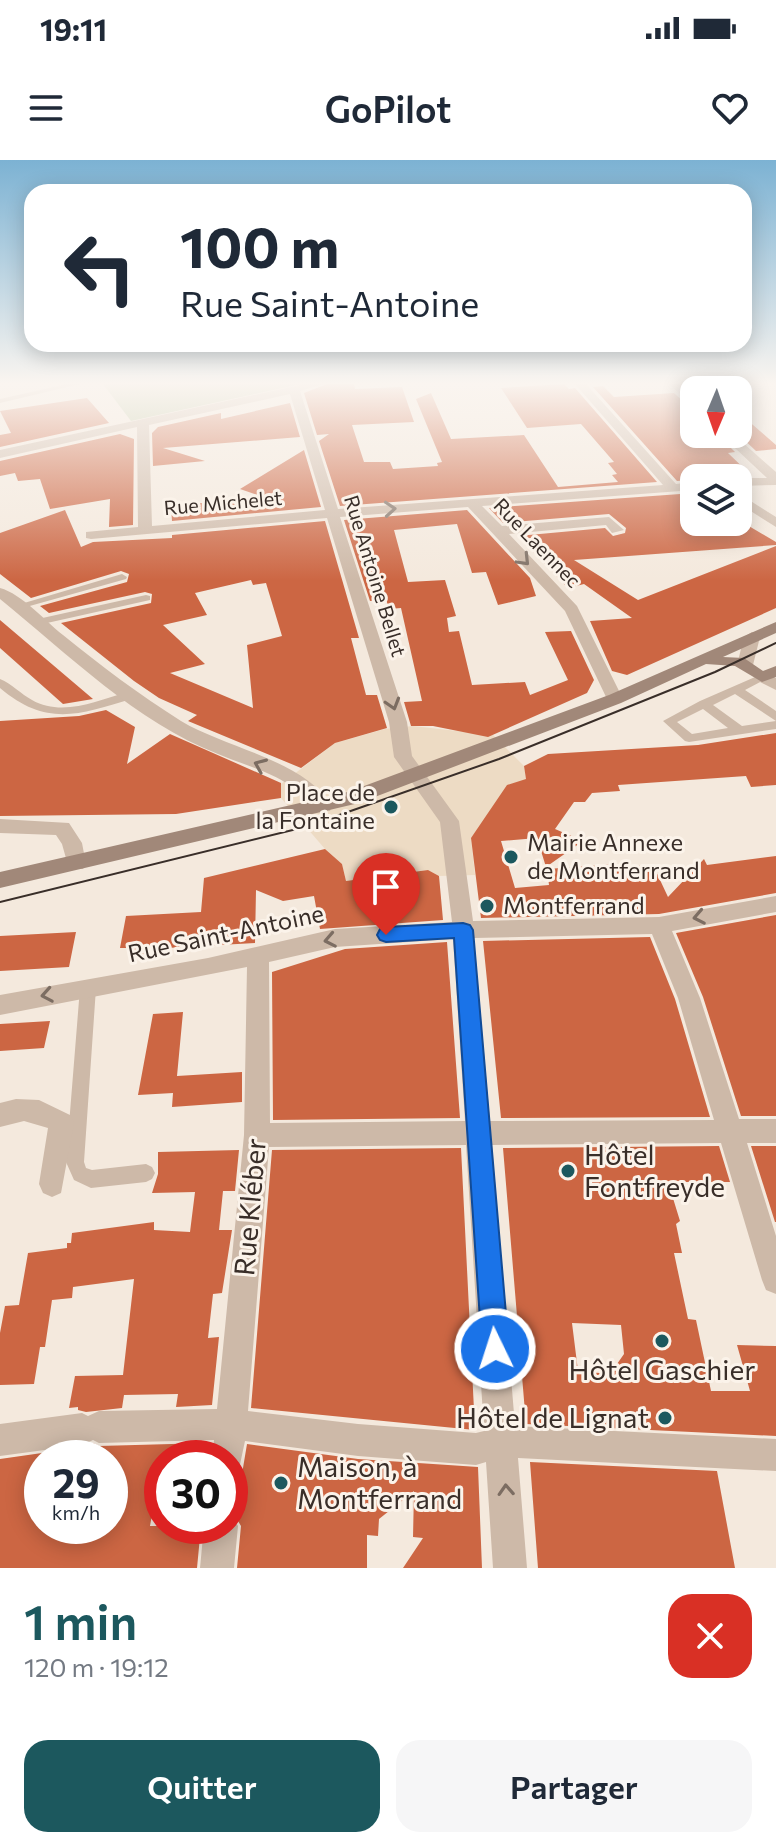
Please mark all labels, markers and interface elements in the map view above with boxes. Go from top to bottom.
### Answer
text: 19:11 [40,10,107,47]
icon: menu [24,86,68,130]
text: GoPilot [325,86,451,130]
icon: heart [708,86,752,130]
text: 100 m [180,211,339,280]
icon: left [48,216,152,320]
text: Rue Saint-Antoine [180,280,479,324]
north arrow [680,376,752,448]
map controls [680,376,752,536]
button: layers [680,464,752,536]
street label: Rue Michelet [163,485,283,519]
street label: Rue Antoine Bellet [340,492,412,659]
street label: Rue Laennec [489,493,586,592]
one-way arrow [384,501,397,518]
one-way arrow [515,551,529,565]
one-way arrow [384,697,400,711]
one-way arrow [254,758,268,774]
place label: Place de la Fontaine [255,777,375,834]
marker: Place de la Fontaine [382,798,400,816]
place label: Mairie Annexe de Montferrand [527,827,700,884]
marker: Mairie Annexe de Montferrand [502,848,520,866]
pin [352,853,420,935]
icon: arrive [364,865,408,909]
place label: Montferrand [503,890,645,919]
marker: Montferrand [478,897,496,915]
street label: Rue Saint-Antoine [125,898,326,967]
one-way arrow [693,908,706,925]
one-way arrow [324,931,337,948]
one-way arrow [41,985,54,1002]
street label: Rue Kléber [226,1137,272,1277]
place label: Hôtel Fontfreyde [584,1137,725,1203]
marker: Hôtel Fontfreyde [559,1162,577,1180]
position arrow [453,1307,537,1391]
marker: Hôtel Gaschier [653,1332,671,1350]
place label: Hôtel Gaschier [569,1352,755,1386]
place label: Hôtel de Lignat [456,1400,649,1434]
marker: Hôtel de Lignat [656,1409,674,1427]
speed limit sign: 30 [144,1440,248,1544]
place label: Maison, à Montferrand [297,1449,462,1515]
text: 29 [52,1457,100,1506]
marker: Maison, à Montferrand [272,1474,290,1492]
one-way arrow [498,1483,515,1496]
text: km/h [52,1500,100,1524]
text: 1 min [24,1591,137,1650]
button: close [668,1594,752,1678]
text: 120 m · 19:12 [24,1651,169,1682]
button: Quitter [24,1740,380,1832]
button: Partager [396,1740,752,1832]

